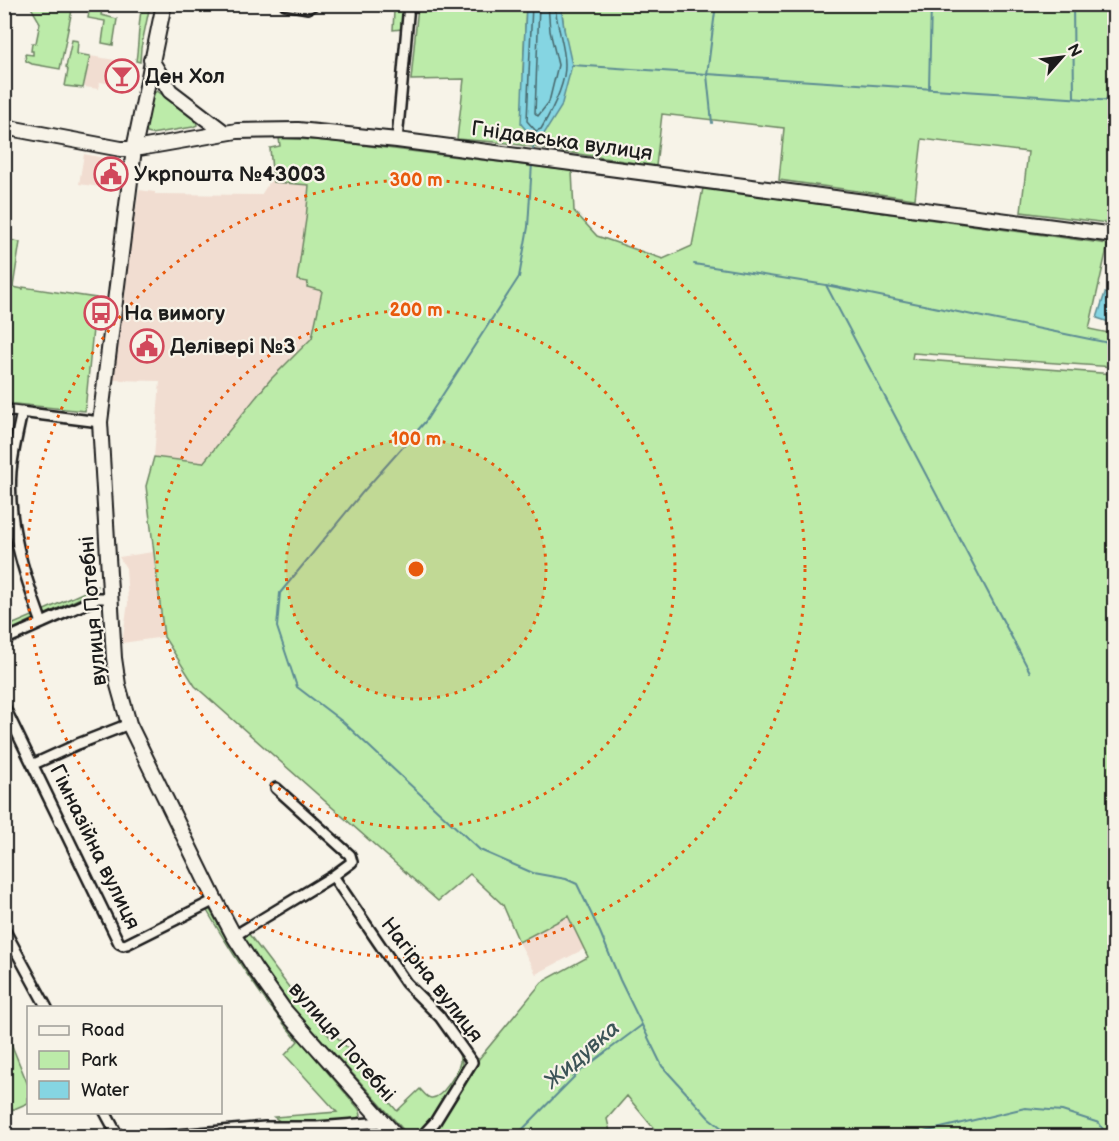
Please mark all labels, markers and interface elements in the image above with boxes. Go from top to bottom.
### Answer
north arrow [1032,27,1092,87]
text: N [1063,41,1085,60]
bar icon: Ден Хол [104,58,140,94]
place label: Ден Хол [145,64,225,89]
street label: Гнідавська вулиця [470,116,654,166]
public building icon: Укрпошта №43003 [93,156,129,192]
place label: Укрпошта №43003 [134,162,326,187]
text: 300 m [389,170,443,191]
bus stop icon: На вимогу [83,295,119,331]
text: 200 m [389,300,443,321]
place label: На вимогу [124,301,225,326]
public building icon: Делівері №3 [129,328,165,364]
place label: Делівері №3 [170,334,296,359]
text: 100 m [391,429,441,450]
street label: вулиця Потебні [74,535,112,687]
centre of rings [406,559,426,579]
street label: Гімназійна вулиця [44,760,146,934]
street label: Нагірна вулиця [376,913,488,1047]
street label: вулиця Потебні [283,977,401,1107]
legend [27,1006,222,1114]
water label: Жидувка [538,1015,625,1096]
text: Road [81,1020,125,1041]
text: Park [81,1050,117,1071]
text: Water [81,1080,129,1101]

